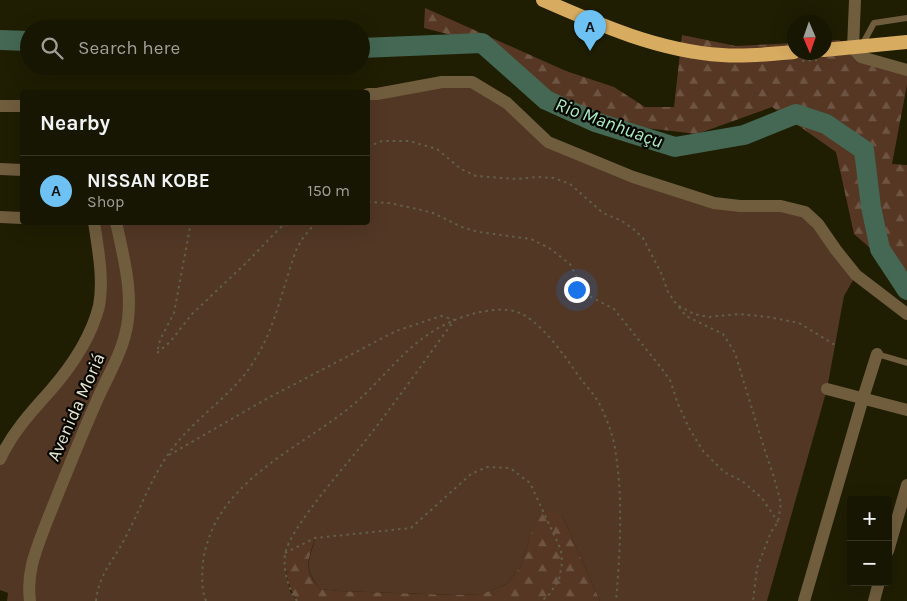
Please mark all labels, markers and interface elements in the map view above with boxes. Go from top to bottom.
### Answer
pin: A [574,10,606,51]
north arrow [787,15,832,60]
search box [20,20,370,75]
icon: search [38,34,66,62]
text: Search here [78,37,180,59]
water label: Rio Manhuaçu [552,93,666,153]
text: Nearby [40,111,110,135]
text: NISSAN KOBE [87,170,210,192]
text: A [51,181,61,200]
text: 150 m [307,181,350,200]
text: Shop [87,192,124,211]
your location [564,277,590,303]
street label: Avenida Moriá [42,349,110,465]
map controls [847,496,892,586]
button: + [847,496,892,541]
button: − [847,541,892,586]

